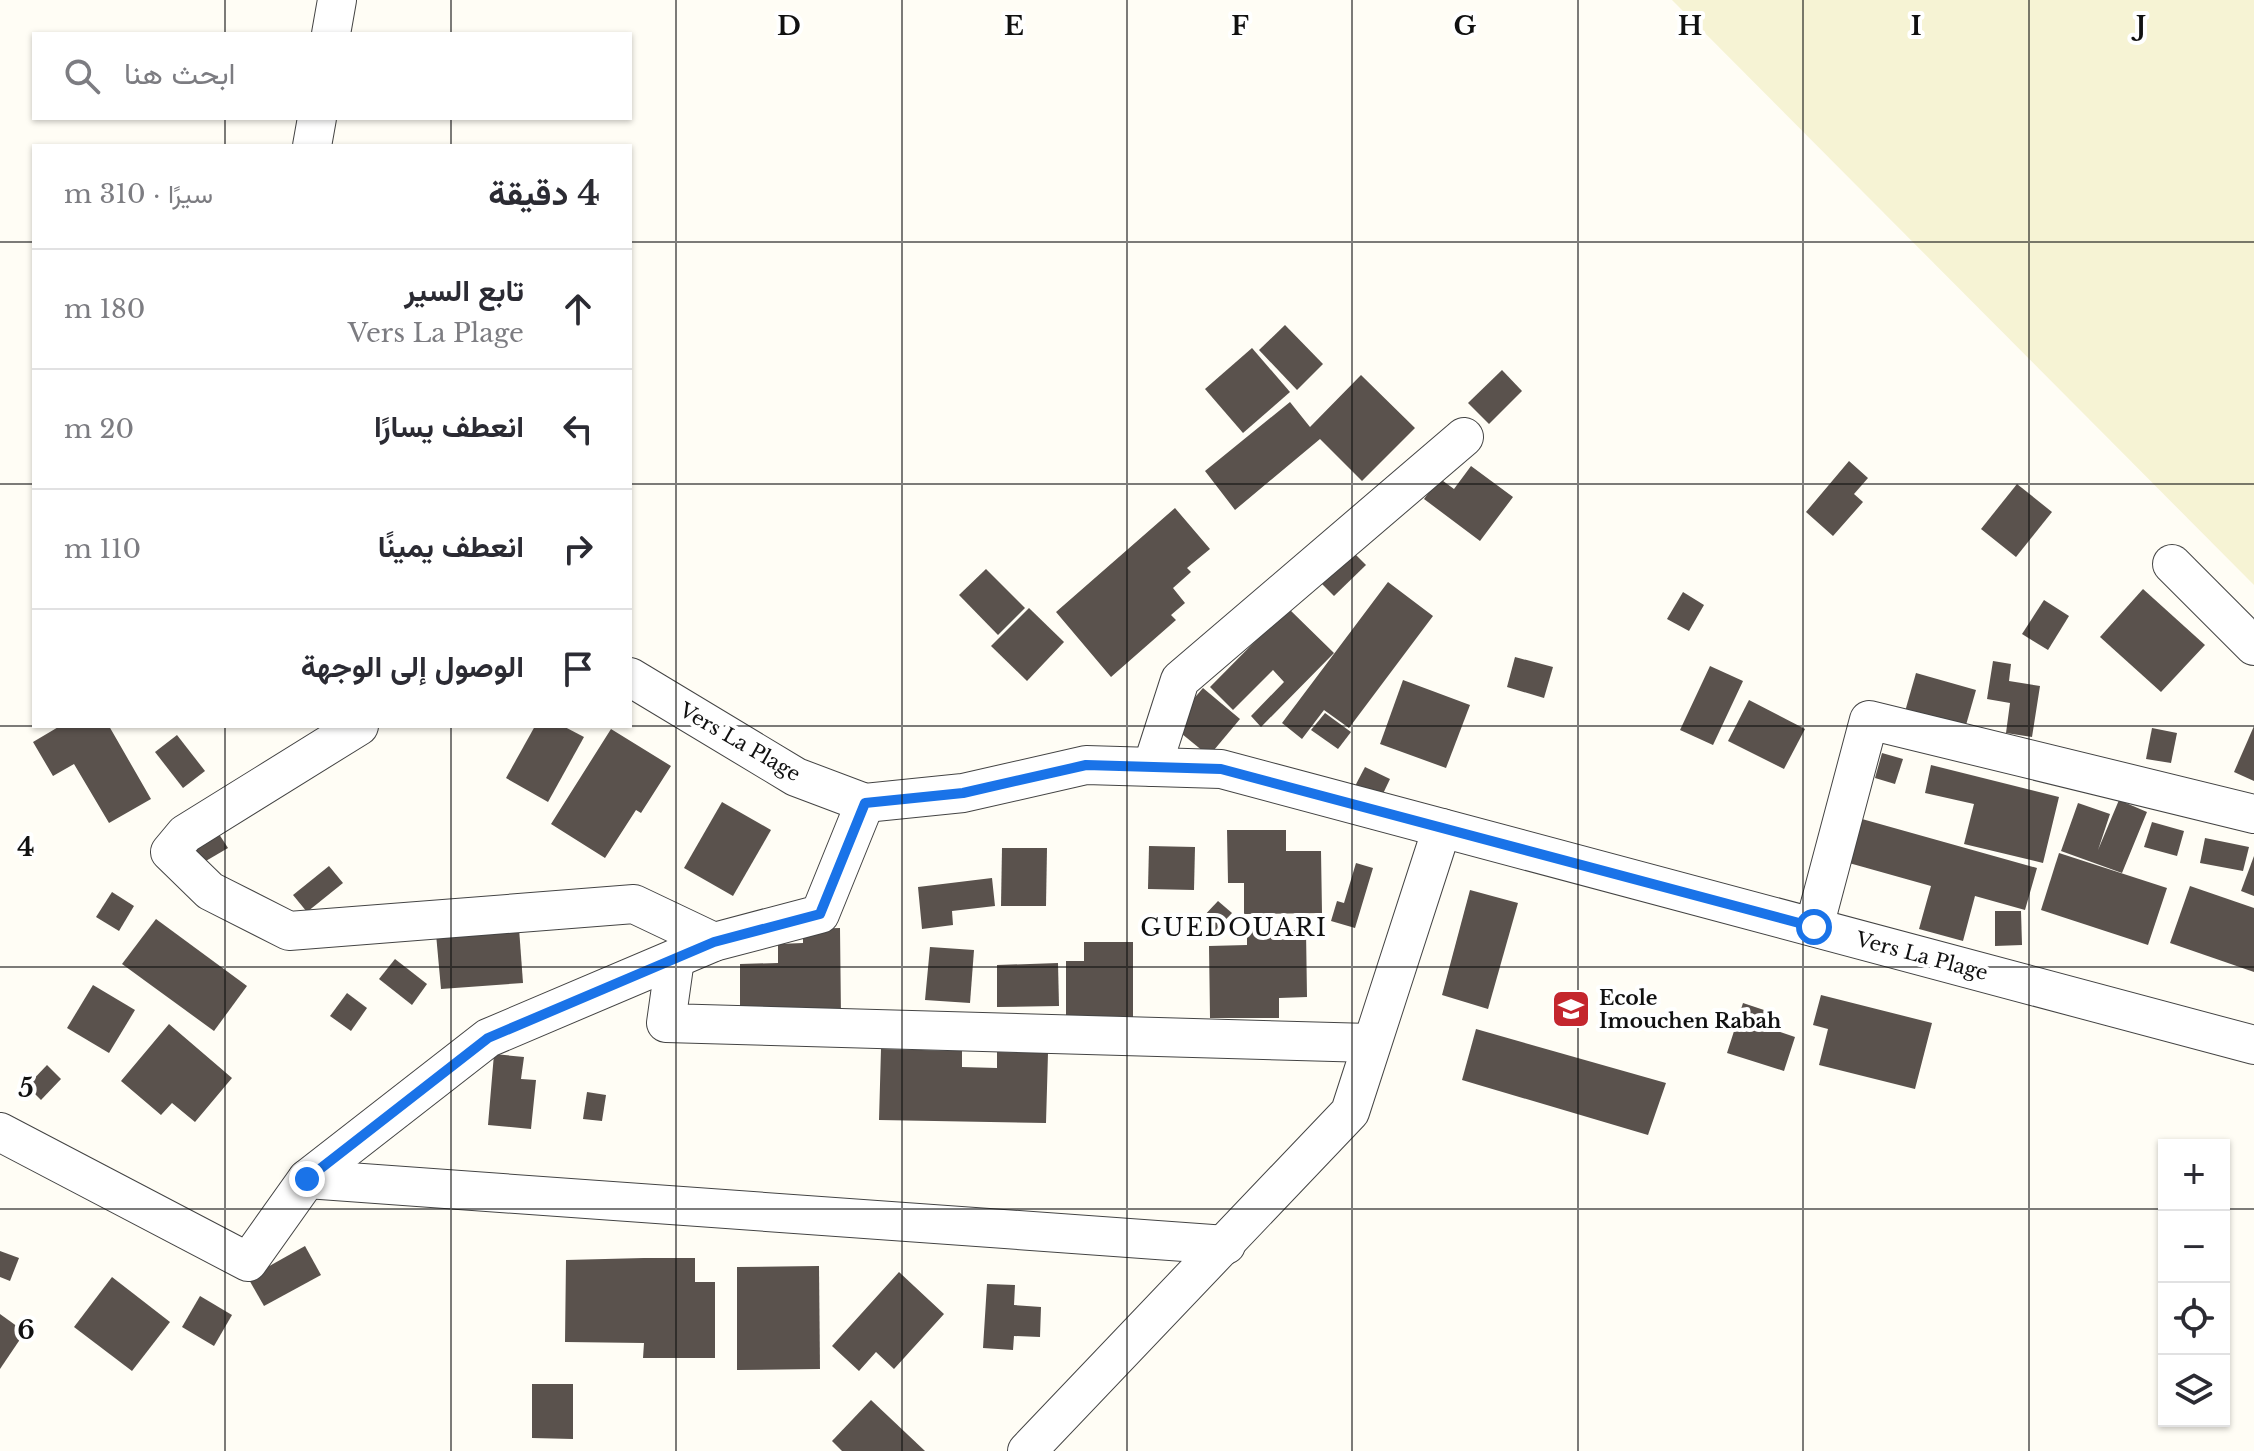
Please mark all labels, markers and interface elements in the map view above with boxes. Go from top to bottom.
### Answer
text: D [777,10,801,42]
text: E [1004,10,1024,42]
text: F [1231,10,1249,42]
text: G [1454,10,1477,42]
text: H [1678,10,1702,42]
text: I [1910,10,1922,42]
text: J [2131,10,2146,42]
search box [32,32,632,120]
icon: search [60,54,104,98]
text: ابحث هنا [124,55,236,92]
text: 4 دقيقة [488,172,600,214]
text: سيرًا · 310 m [64,178,213,210]
text: تابع السير [404,272,524,309]
icon: ahead [556,287,600,331]
text: 180 m [64,293,145,325]
text: Vers La Plage [348,317,524,349]
icon: left [556,407,600,451]
text: انعطف يسارًا [374,408,524,445]
text: 20 m [64,413,134,445]
icon: right [556,527,600,571]
text: انعطف يمينًا [378,528,524,565]
text: 110 m [64,533,141,565]
icon: arrive [556,647,600,691]
text: الوصول إلى الوجهة [301,648,524,685]
street label: Vers La Plage [674,697,805,786]
text: 4 [17,831,35,863]
route start [1796,909,1832,945]
district label: GUEDOUARI [1140,913,1328,942]
street label: Vers La Plage [1852,927,1991,985]
place label: Ecole Imouchen Rabah [1599,986,1782,1033]
school or university icon: Ecole Imouchen Rabah [1550,988,1592,1030]
text: 5 [18,1072,34,1104]
map controls [2158,1139,2230,1427]
button: + [2158,1139,2230,1211]
route end [289,1161,325,1197]
button: − [2158,1211,2230,1283]
button: locate [2158,1283,2230,1355]
text: 6 [17,1314,35,1346]
button: layers [2158,1355,2230,1427]

